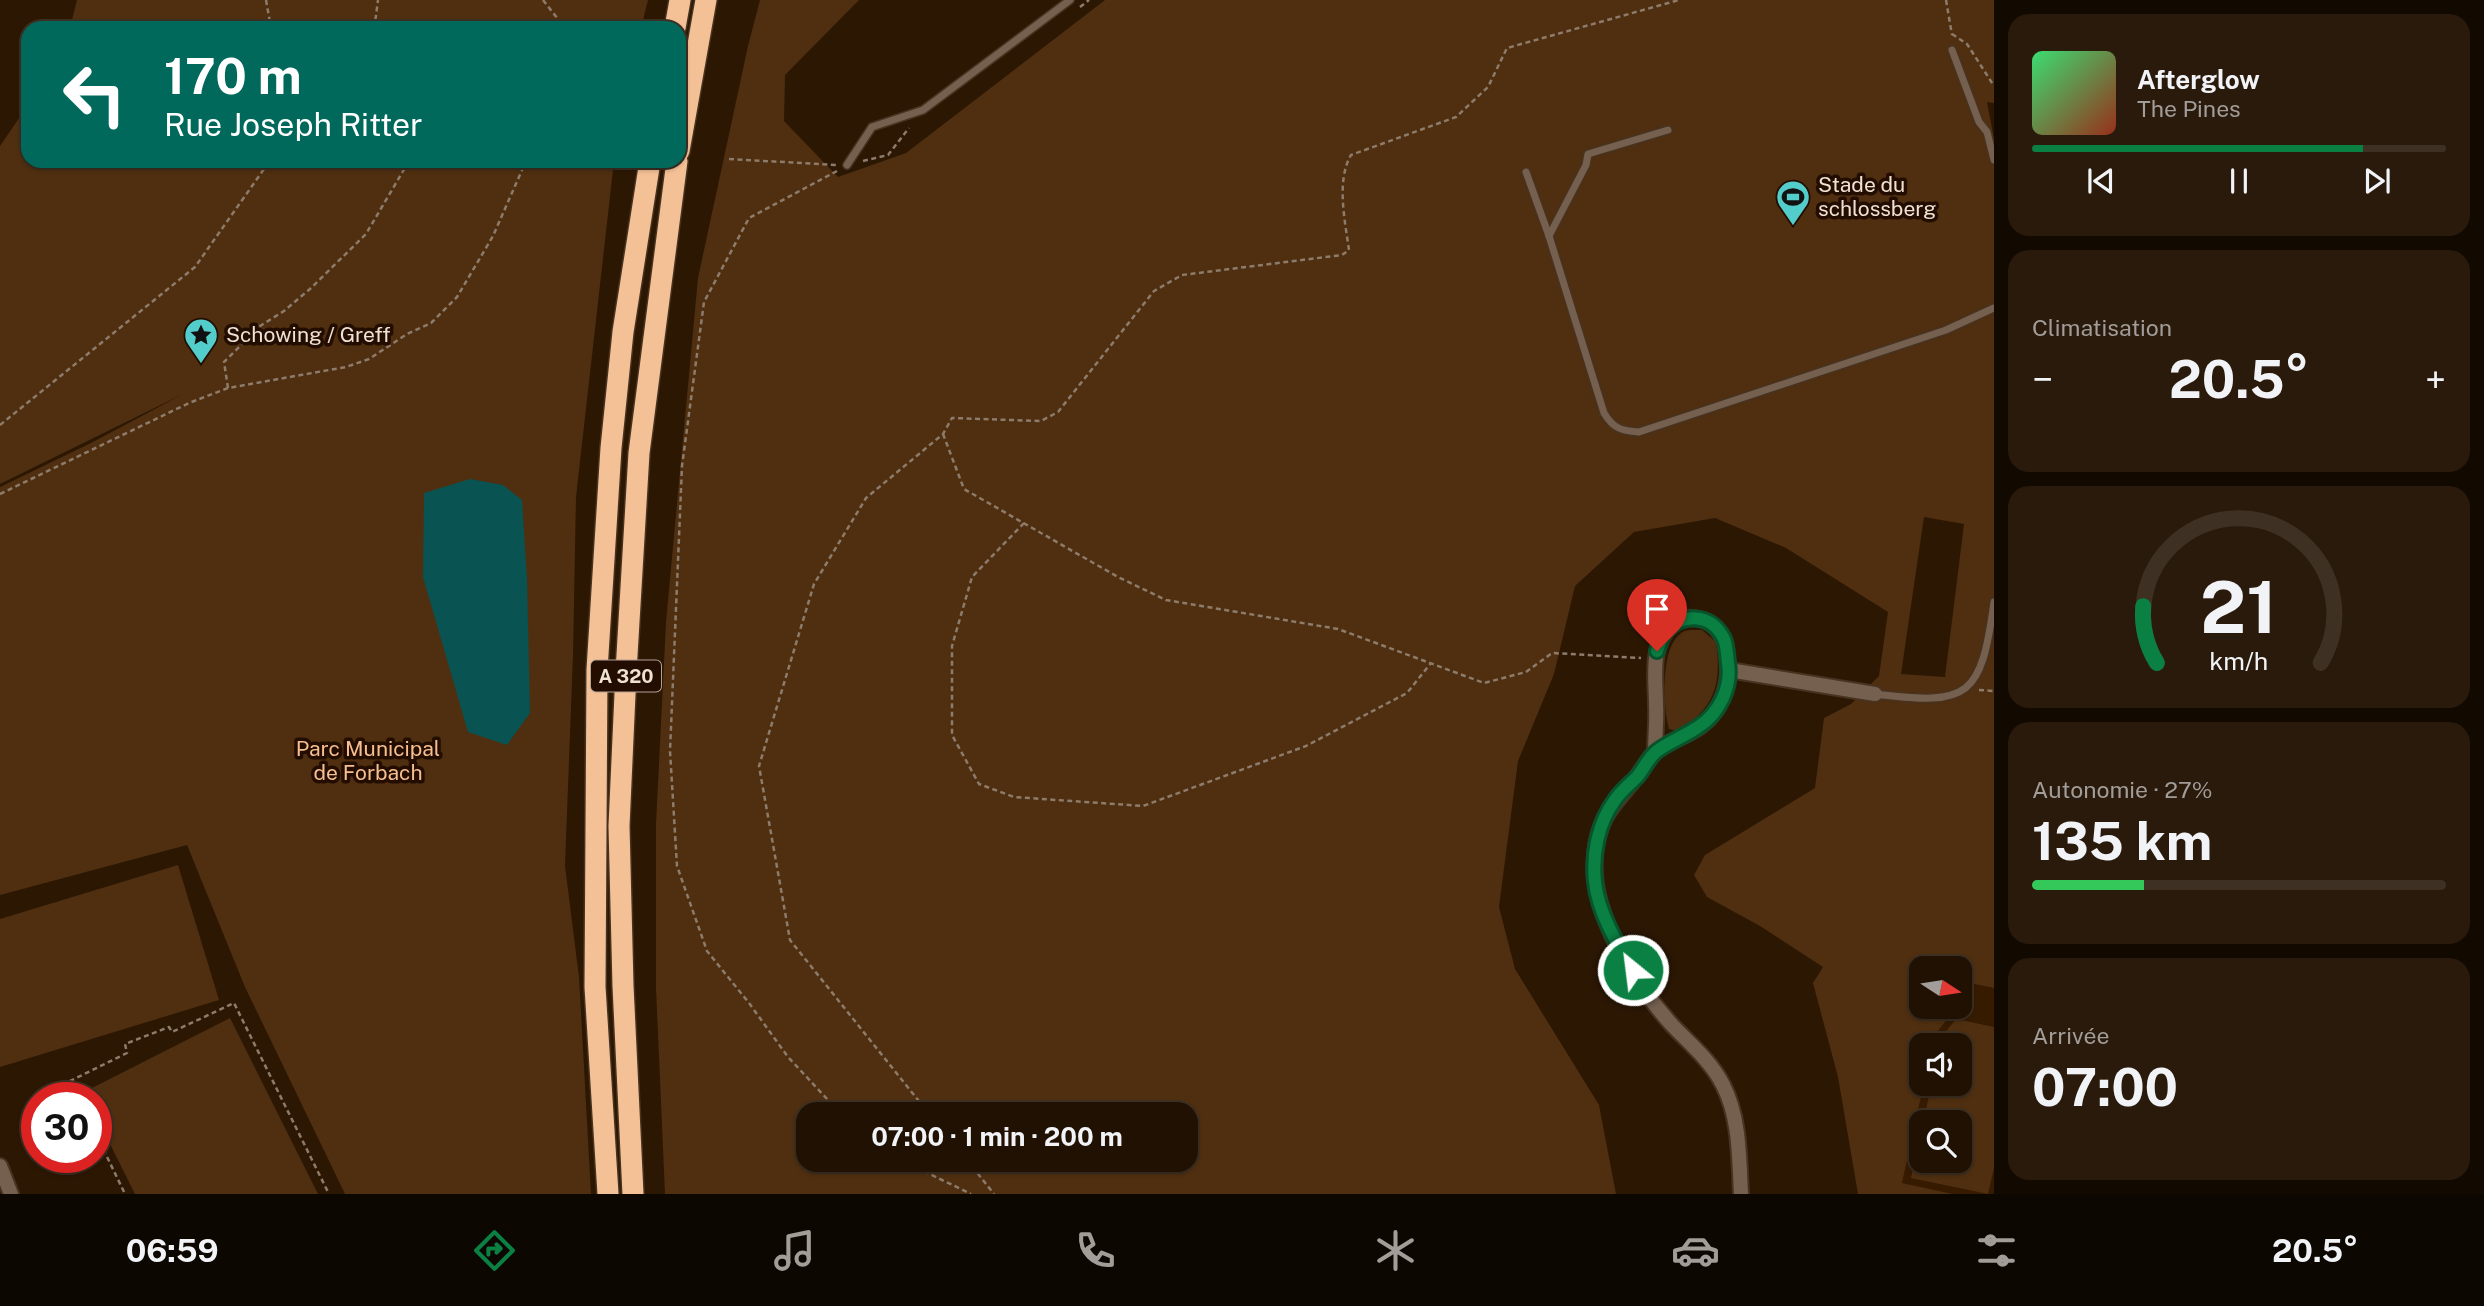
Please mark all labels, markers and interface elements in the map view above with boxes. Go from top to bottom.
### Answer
text: 170 m [164,47,302,105]
icon: left [49,49,140,140]
text: Afterglow [2137,64,2260,95]
text: The Pines [2137,95,2241,122]
text: Rue Joseph Ritter [164,106,423,143]
icon: previous [2082,162,2120,200]
icon: pause [2220,162,2258,200]
icon: next [2358,162,2396,200]
place label: Stade du schlossberg [1818,172,1936,221]
sports icon: Stade du schlossberg [1774,178,1812,227]
text: Climatisation [2032,314,2172,341]
place icon: Schowing / Greff [182,316,220,365]
place label: Schowing / Greff [226,322,391,347]
text: 20.5° [2169,349,2309,410]
text: − [2032,357,2053,402]
text: + [2425,357,2446,402]
text: 21 [2200,564,2278,649]
pin [1627,579,1687,651]
icon: arrive [1638,590,1676,628]
text: km/h [2210,646,2268,676]
road number: A 320 [591,660,661,692]
park label: Parc Municipal de Forbach [296,736,440,785]
text: Autonomie · 27% [2032,776,2213,803]
text: 135 km [2032,811,2212,872]
position arrow [1596,933,1670,1007]
north arrow [1909,956,1972,1018]
map controls [1909,956,1972,1173]
text: Arrivée [2032,1022,2109,1049]
button: sound [1909,1033,1972,1096]
text: 07:00 [2032,1057,2178,1118]
speed limit sign: 30 [21,1082,112,1173]
button: search [1909,1110,1972,1173]
text: 07:00 · 1 min · 200 m [871,1121,1123,1152]
icon: directions [470,1226,519,1275]
icon: music [770,1226,819,1275]
icon: phone [1071,1226,1120,1275]
icon: climate [1371,1226,1420,1275]
icon: car [1671,1226,1720,1275]
icon: filters [1972,1226,2021,1275]
text: 06:59 [126,1232,219,1269]
text: 20.5° [2272,1232,2358,1269]

